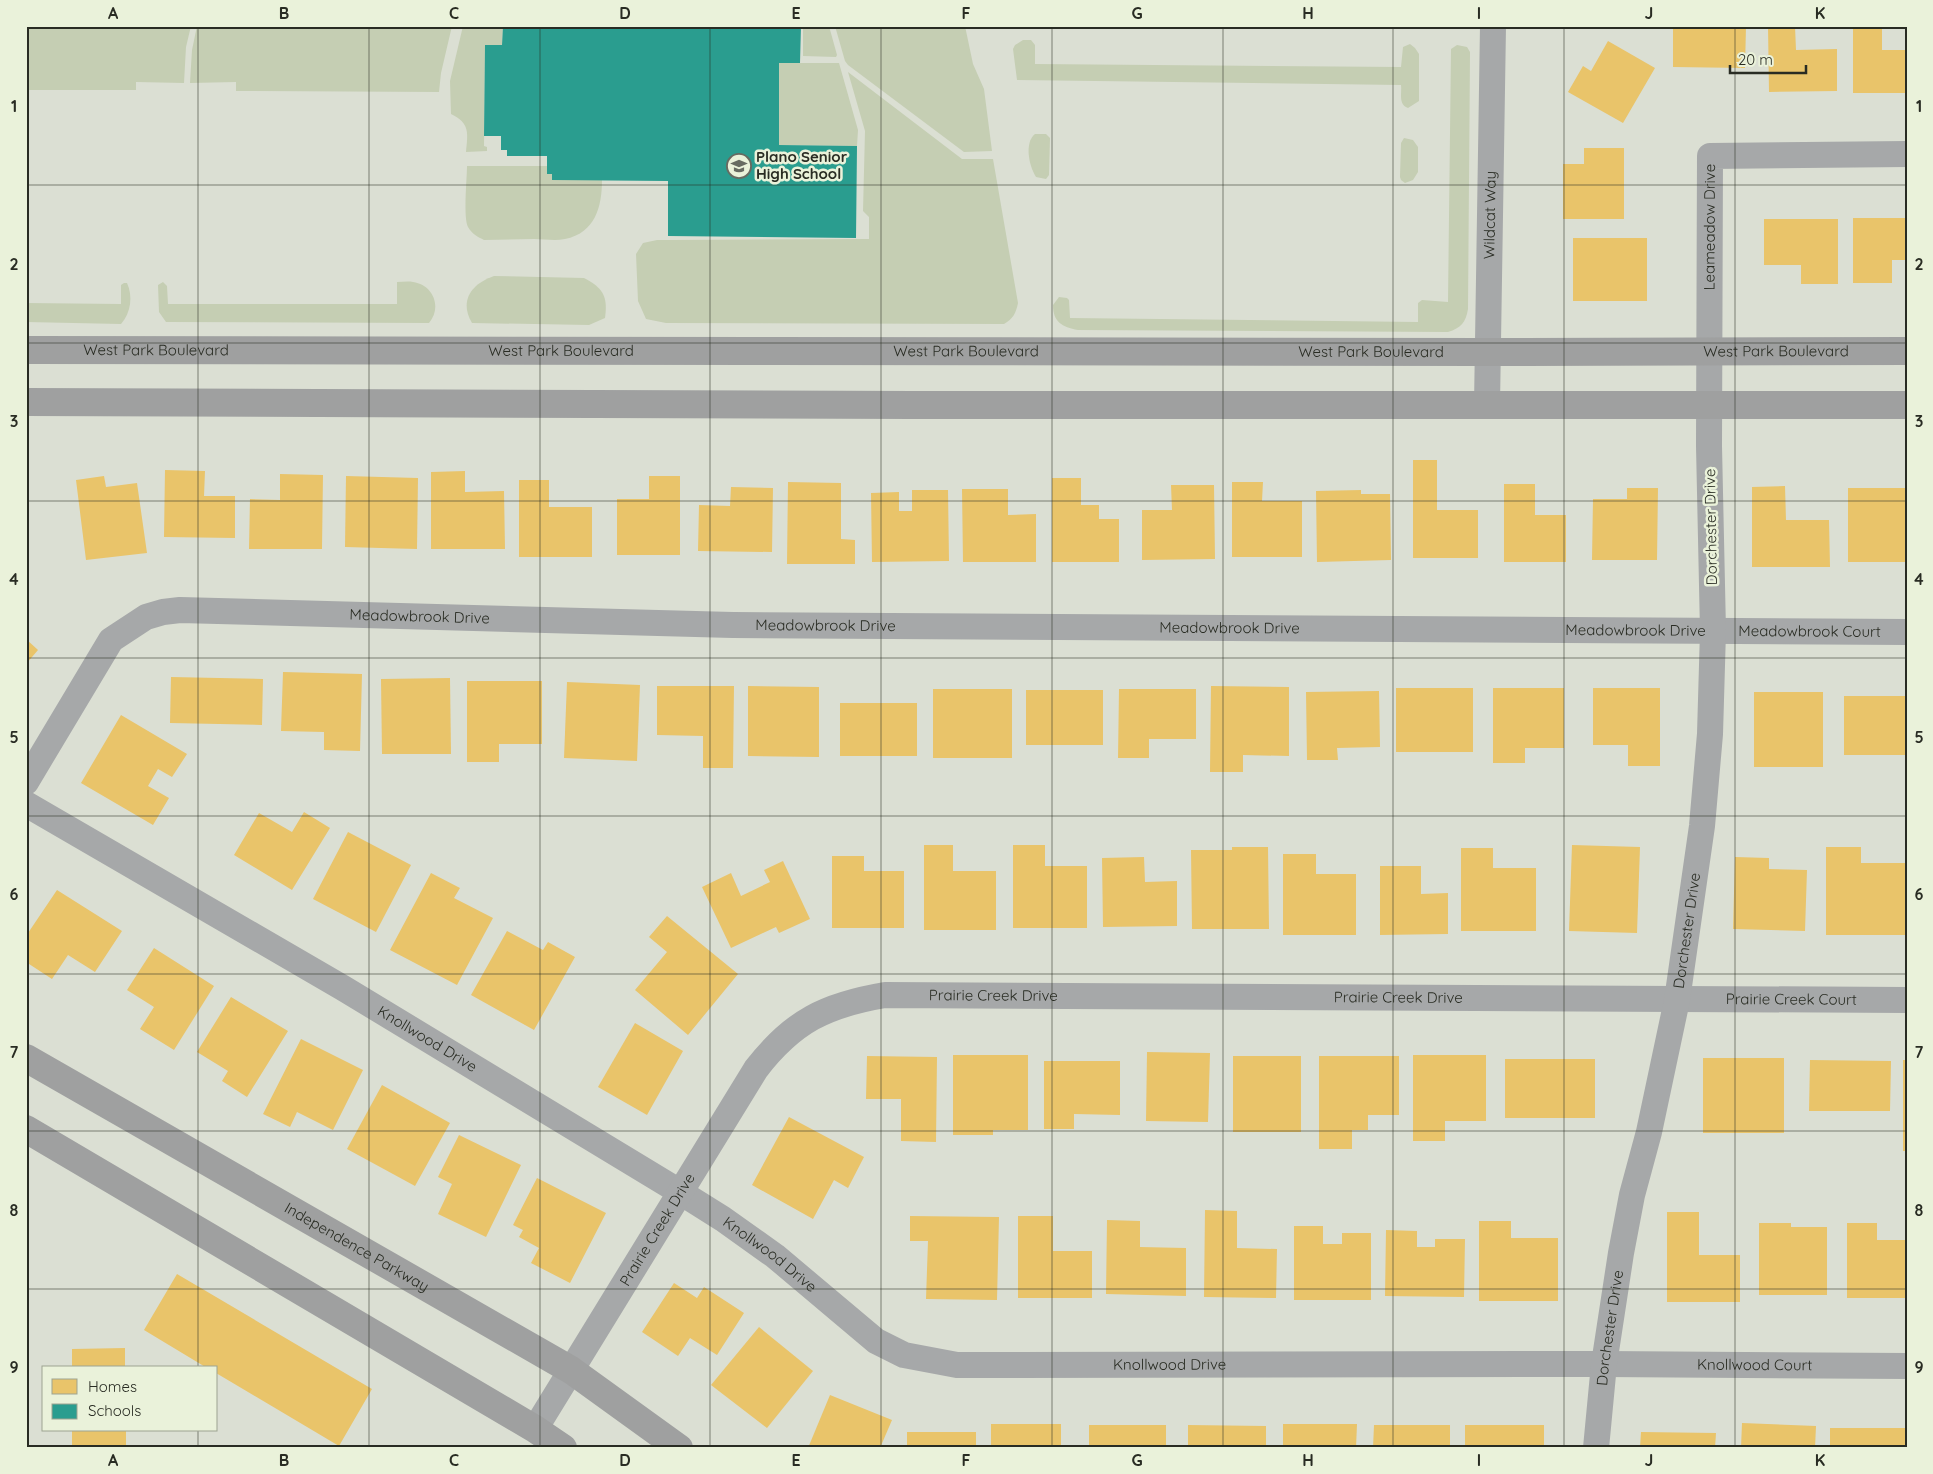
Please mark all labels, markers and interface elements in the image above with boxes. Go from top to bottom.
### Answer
text: A [108,3,119,23]
text: B [279,3,289,23]
text: C [449,3,459,23]
text: D [619,3,631,23]
text: E [791,3,801,23]
text: F [962,3,971,23]
text: G [1131,3,1143,23]
text: H [1302,3,1314,23]
text: I [1477,3,1481,23]
text: J [1645,3,1653,23]
text: K [1815,3,1825,23]
scale bar [1730,42,1807,74]
text: 20 m [1738,50,1773,69]
text: 1 [11,96,17,116]
text: 1 [1916,96,1922,116]
place label: Plano Senior High School [756,147,848,183]
school or university icon: Plano Senior High School [726,153,752,179]
street label: Leameadow Drive [1700,164,1719,290]
street label: Wildcat Way [1479,171,1500,259]
text: 2 [9,254,19,274]
text: 2 [1914,254,1924,274]
street label: West Park Boulevard [83,340,229,359]
street label: West Park Boulevard [488,341,634,360]
street label: West Park Boulevard [893,341,1039,360]
street label: West Park Boulevard [1703,341,1849,360]
street label: West Park Boulevard [1298,342,1444,361]
text: 3 [10,411,18,431]
text: 3 [1915,411,1923,431]
street label: Dorchester Drive [1700,469,1721,586]
text: 4 [9,569,19,589]
text: 4 [1914,569,1924,589]
street label: Meadowbrook Drive [349,605,490,627]
street label: Meadowbrook Drive [755,615,896,635]
street label: Meadowbrook Drive [1159,618,1300,637]
street label: Meadowbrook Drive [1565,620,1706,640]
street label: Meadowbrook Court [1738,621,1881,641]
text: 5 [9,727,19,747]
text: 5 [1914,727,1924,747]
street label: Dorchester Drive [1669,871,1704,990]
text: 6 [10,884,19,904]
text: 6 [1915,884,1924,904]
street label: Prairie Creek Drive [929,985,1058,1005]
street label: Prairie Creek Drive [1334,987,1463,1007]
street label: Prairie Creek Court [1726,989,1857,1009]
street label: Knollwood Drive [374,1001,481,1076]
text: 7 [10,1042,19,1062]
text: 7 [1915,1042,1924,1062]
street label: Prairie Creek Drive [615,1169,699,1289]
street label: Independence Parkway [281,1198,433,1296]
text: 8 [10,1200,19,1220]
text: 8 [1915,1200,1924,1220]
street label: Knollwood Drive [720,1212,821,1296]
street label: Dorchester Drive [1592,1269,1627,1387]
street label: Knollwood Drive [1113,1355,1226,1374]
street label: Knollwood Court [1697,1355,1812,1374]
text: 9 [9,1357,19,1377]
text: 9 [1914,1357,1924,1377]
legend [42,1366,218,1432]
text: Homes [88,1377,137,1396]
text: Schools [88,1401,141,1420]
text: A [108,1450,119,1470]
text: B [279,1450,289,1470]
text: C [449,1450,459,1470]
text: D [619,1450,631,1470]
text: E [791,1450,801,1470]
text: F [962,1450,971,1470]
text: G [1131,1450,1143,1470]
text: H [1302,1450,1314,1470]
text: I [1477,1450,1481,1470]
text: J [1645,1450,1653,1470]
text: K [1815,1450,1825,1470]

